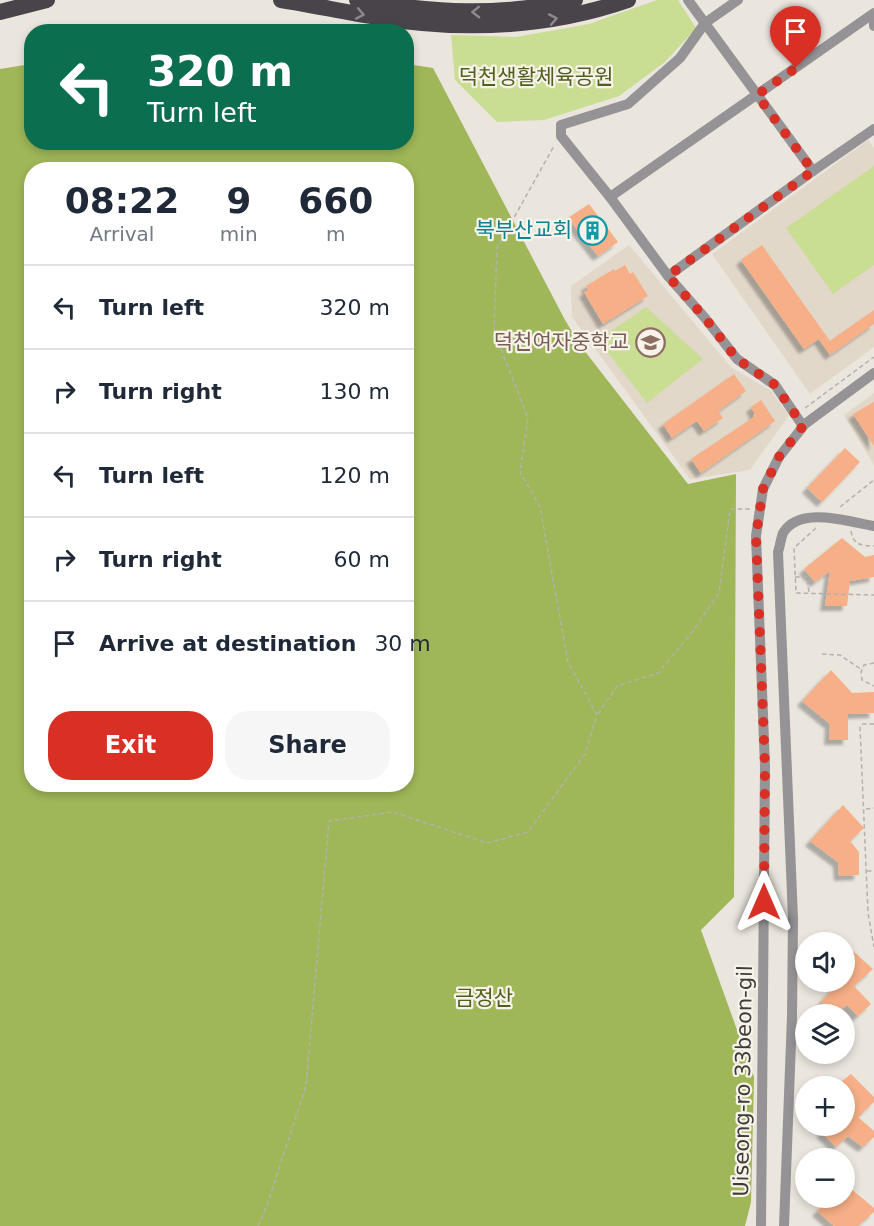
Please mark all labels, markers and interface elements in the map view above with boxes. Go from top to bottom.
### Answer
one-way arrow [471,6,480,18]
pin [770,6,821,68]
one-way arrow [354,7,364,20]
one-way arrow [548,13,558,26]
icon: arrive [779,15,812,48]
text: 320 m [147,47,293,96]
icon: left [48,48,126,126]
park label: 덕천생활체육공원 [459,65,613,89]
text: Turn left [147,97,257,128]
text: 08:22 [65,180,179,221]
text: 9 [226,180,251,221]
text: 660 [298,180,373,221]
building icon: 북부산교회 [577,214,609,246]
place label: 북부산교회 [475,218,572,242]
text: Arrival [89,222,154,246]
text: min [220,222,258,246]
text: m [326,222,346,246]
icon: left [48,291,81,324]
text: Turn left [99,295,204,320]
text: 320 m [320,295,390,320]
school or university icon: 덕천여자중학교 [634,326,666,358]
place label: 덕천여자중학교 [494,330,629,354]
icon: right [48,375,81,408]
text: Turn right [99,379,222,404]
text: 130 m [320,379,390,404]
icon: left [48,459,81,492]
text: Turn left [99,463,204,488]
text: 120 m [320,463,390,488]
icon: right [48,543,81,576]
text: Turn right [99,547,222,572]
text: 60 m [334,547,390,572]
icon: arrive [48,627,81,660]
text: Arrive at destination [99,631,356,656]
text: 30 m [374,631,431,656]
button: Exit [48,711,213,780]
button: Share [225,711,390,780]
position arrow [732,870,796,934]
map controls [795,932,855,1208]
button: sound [795,932,855,992]
street label: Uiseong-ro 33beon-gil [729,965,757,1197]
park label: 금정산 [455,986,513,1010]
button: layers [795,1004,855,1064]
button: + [795,1076,855,1136]
button: − [795,1148,855,1208]

